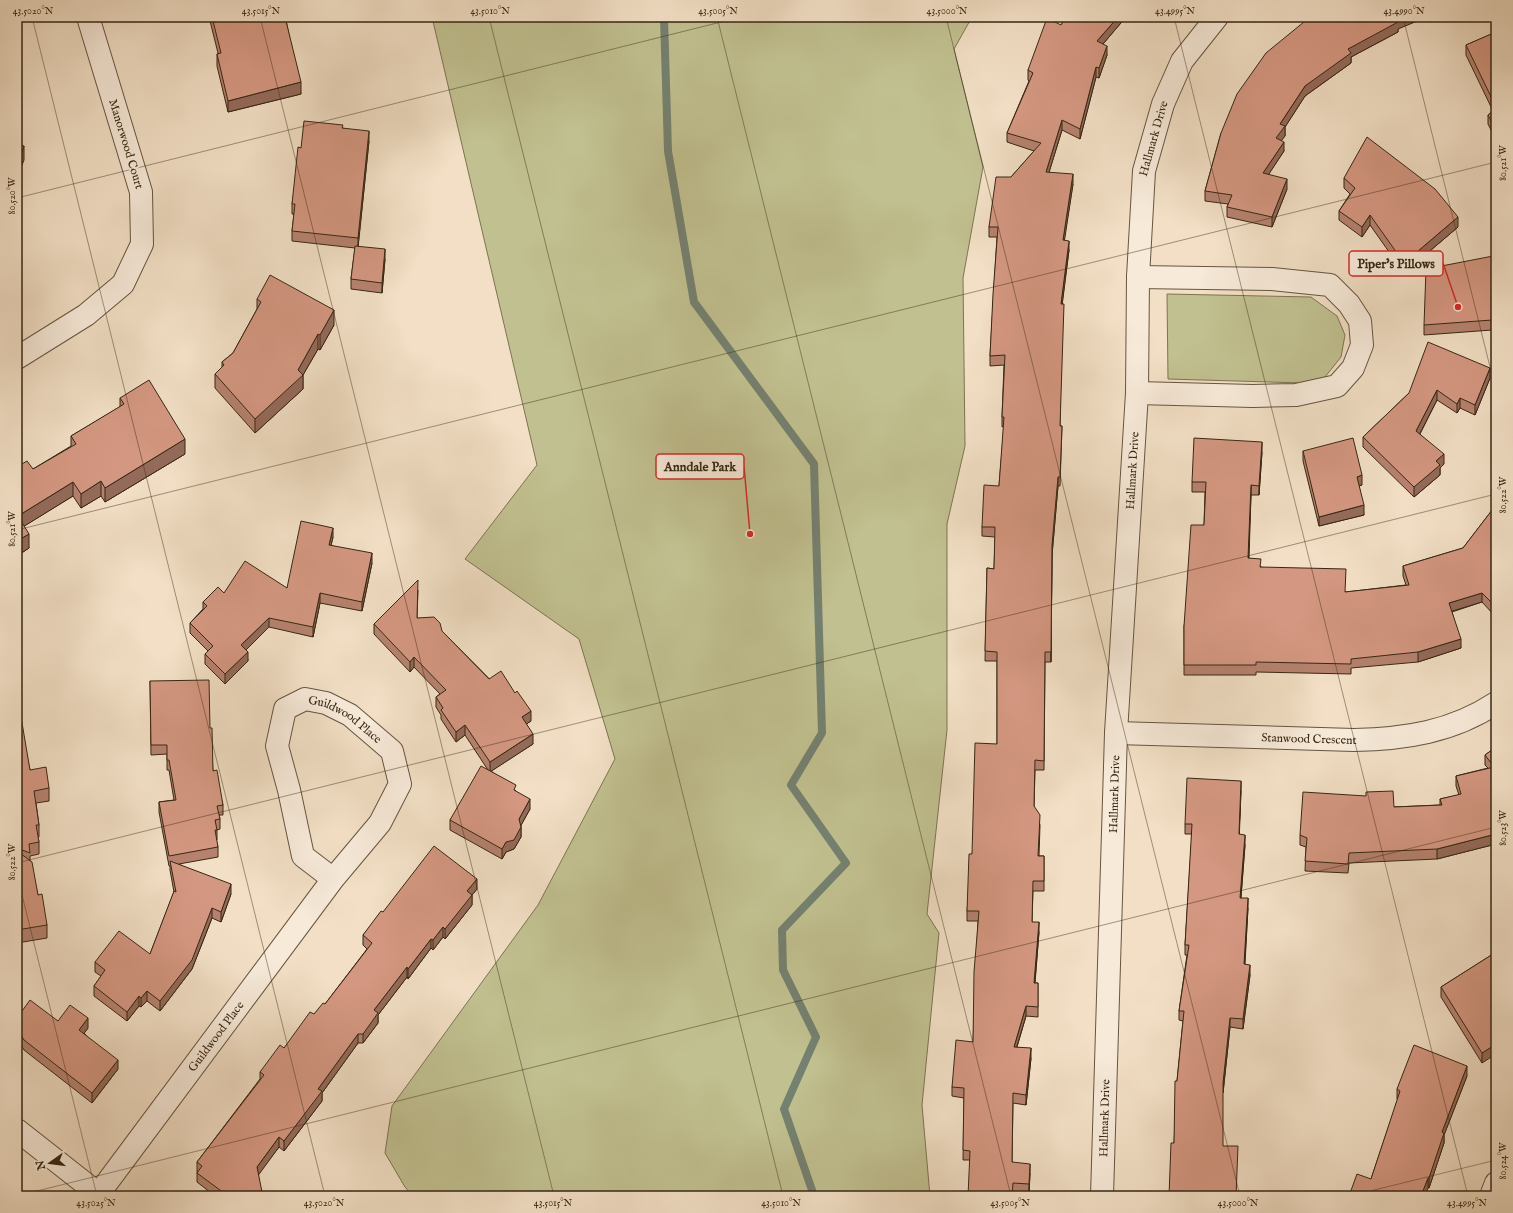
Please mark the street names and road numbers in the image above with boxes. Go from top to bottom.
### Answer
street label: Manorwood Court [105,97,147,191]
street label: Hallmark Drive [1135,97,1171,178]
street label: Hallmark Drive [1122,431,1142,510]
street label: Guildwood Place [307,692,385,747]
street label: Stanwood Crescent [1261,730,1357,748]
street label: Hallmark Drive [1105,755,1123,833]
street label: Guildwood Place [185,998,247,1075]
street label: Hallmark Drive [1096,1078,1113,1157]

